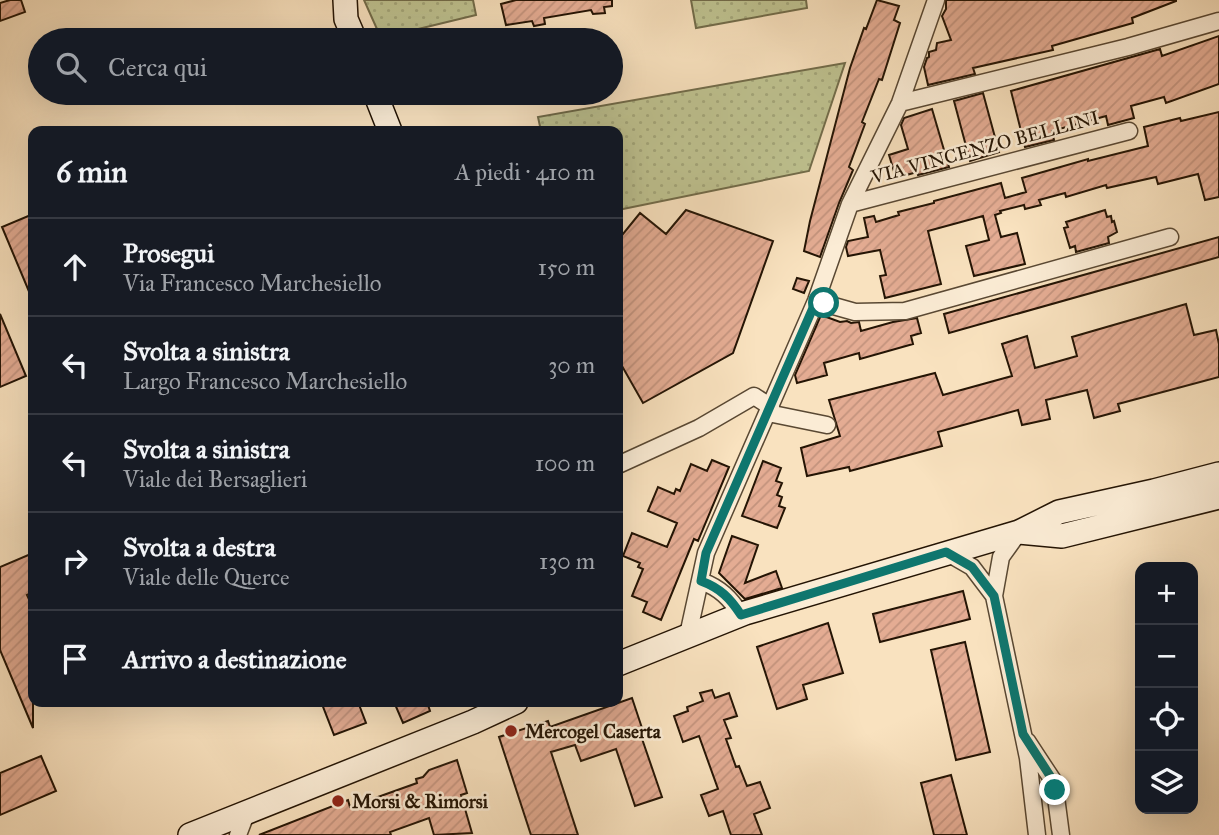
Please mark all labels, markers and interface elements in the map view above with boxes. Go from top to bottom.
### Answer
search box [28,28,623,105]
icon: search [52,48,90,86]
text: Cerca qui [108,51,207,83]
street label: VIA VINCENZO BELLINI [867,105,1102,189]
text: 6 min [56,154,128,190]
text: A piedi · 410 m [455,158,595,186]
text: Prosegui [123,237,214,269]
icon: ahead [56,248,94,286]
text: 150 m [538,253,595,281]
text: Via Francesco Marchesiello [123,269,382,297]
route start [808,287,839,318]
text: Svolta a sinistra [123,335,290,367]
icon: left [56,346,94,384]
text: 30 m [548,351,595,379]
text: Largo Francesco Marchesiello [123,367,407,395]
text: Svolta a sinistra [123,433,290,465]
icon: left [56,444,94,482]
text: 100 m [535,449,595,477]
text: Viale dei Bersaglieri [123,465,307,493]
text: Svolta a destra [123,531,276,563]
icon: right [56,542,94,580]
text: 130 m [539,547,595,575]
map controls [1135,562,1198,814]
button: + [1135,562,1198,625]
text: Viale delle Querce [123,563,290,591]
button: − [1135,625,1198,688]
icon: arrive [56,640,94,678]
text: Arrivo a destinazione [123,643,347,675]
button: locate [1135,688,1198,751]
place label: Mercogel Caserta [525,720,662,744]
marker: Mercogel Caserta [503,723,519,739]
button: layers [1135,751,1198,814]
route end [1039,774,1070,805]
place label: Morsi & Rimorsi [352,790,489,813]
marker: Morsi & Rimorsi [330,793,346,809]

